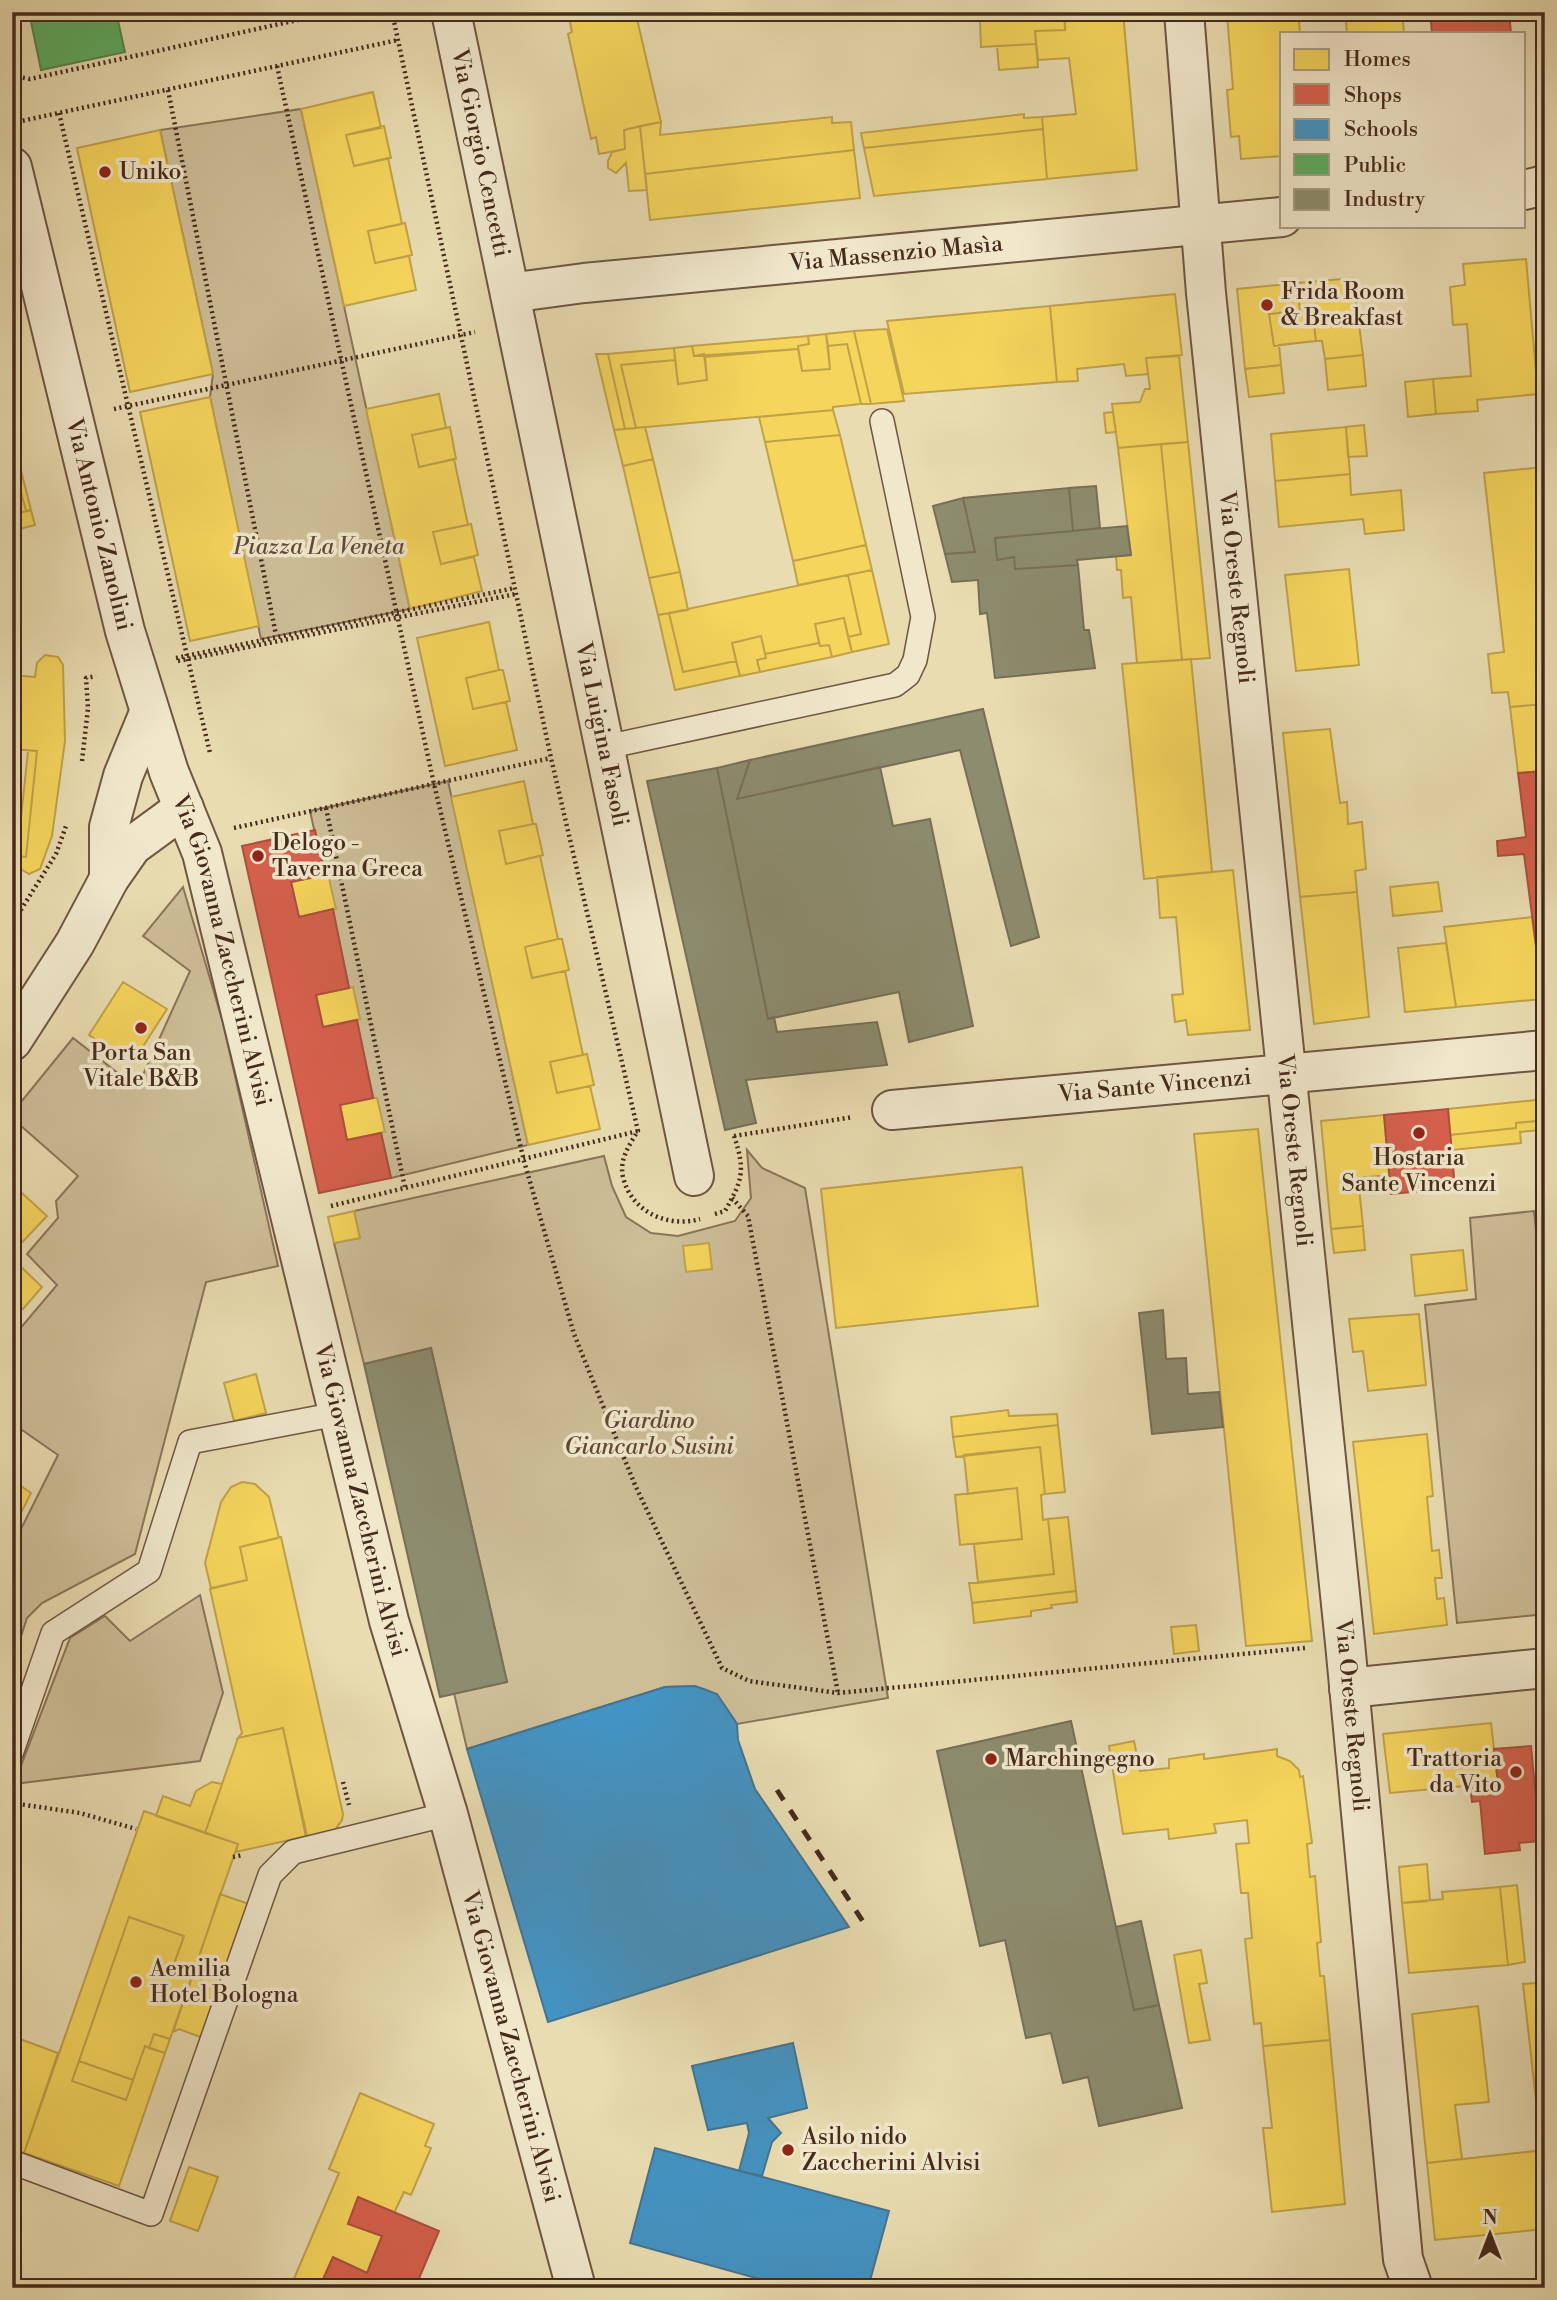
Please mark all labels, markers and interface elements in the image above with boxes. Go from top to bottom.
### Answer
legend [1280,32,1526,228]
street label: Via Giorgio Cencetti [445,45,516,260]
text: Homes [1344,47,1411,73]
text: Shops [1344,83,1402,109]
text: Schools [1344,117,1418,143]
text: Public [1344,153,1406,179]
place label: Uniko [119,158,181,186]
marker: Uniko [97,164,113,180]
text: Industry [1344,187,1426,213]
street label: Via Massenzio Masìa [787,229,1004,278]
place label: Frida Room & Breakfast [1281,278,1405,332]
marker: Frida Room & Breakfast [1259,297,1275,313]
street label: Via Antonio Zanolini [60,415,138,633]
street label: Via Oreste Regnoli [1212,489,1260,685]
park label: Piazza La Veneta [233,533,405,561]
street label: Via Luigina Fasoli [569,639,635,829]
street label: Via Giovanna Zaccherini Alvisi [165,790,277,1109]
place label: Delogo - Taverna Greca [272,829,423,883]
marker: Delogo - Taverna Greca [250,848,266,864]
marker: Porta San Vitale B&B [133,1020,149,1036]
place label: Porta San Vitale B&B [82,1039,199,1093]
street label: Via Oreste Regnoli [1270,1052,1318,1248]
street label: Via Sante Vincenzi [1056,1063,1253,1109]
marker: Hostaria Sante Vincenzi [1411,1125,1427,1141]
place label: Hostaria Sante Vincenzi [1342,1144,1496,1198]
street label: Via Giovanna Zaccherini Alvisi [308,1340,413,1660]
park label: Giardino Giancarlo Susini [564,1407,735,1461]
street label: Via Oreste Regnoli [1329,1617,1375,1813]
place label: Marchingegno [1005,1745,1155,1773]
place label: Trattoria da Vito [1407,1745,1502,1799]
marker: Marchingegno [983,1751,999,1767]
marker: Trattoria da Vito [1508,1764,1524,1780]
street label: Via Giovanna Zaccherini Alvisi [455,1887,566,2206]
place label: Aemilia Hotel Bologna [149,1955,299,2009]
marker: Aemilia Hotel Bologna [128,1974,144,1990]
place label: Asilo nido Zaccherini Alvisi [801,2123,980,2177]
marker: Asilo nido Zaccherini Alvisi [780,2142,796,2158]
north arrow [1456,2198,1526,2268]
text: N [1482,2206,1498,2230]

